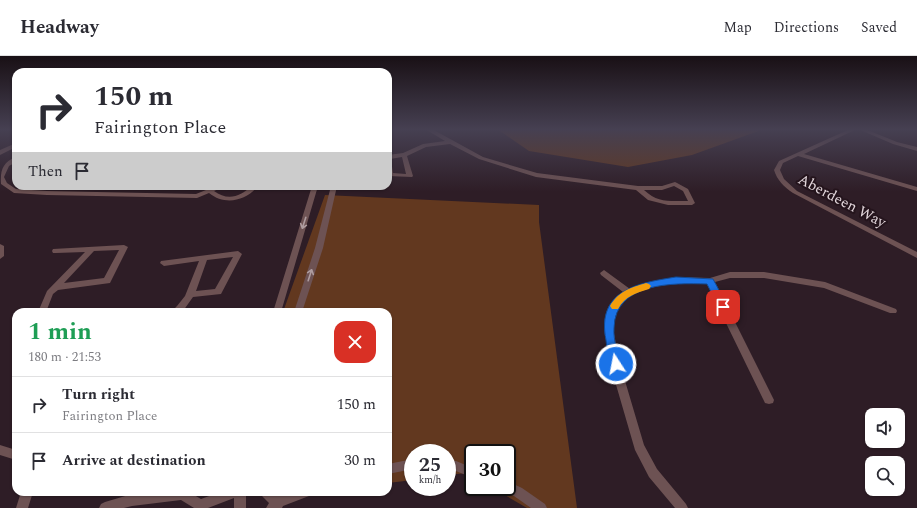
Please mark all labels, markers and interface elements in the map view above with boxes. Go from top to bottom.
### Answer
text: Headway [20,13,99,42]
text: Map [724,17,752,38]
text: Directions [774,17,839,38]
text: Saved [861,17,897,38]
text: 150 m [94,75,173,118]
icon: right [28,84,80,136]
text: Fairington Place [94,114,226,141]
text: Then [28,160,63,183]
icon: arrive [71,160,93,182]
street label: Aberdeen Way [794,168,891,234]
one-way arrow [300,217,308,229]
one-way arrow [307,269,314,282]
pin [706,290,740,324]
icon: arrive [712,296,734,318]
text: 1 min [28,314,92,350]
button: close [334,321,376,363]
position arrow [595,343,637,385]
text: 180 m · 21:53 [28,347,101,367]
text: Turn right [62,383,135,406]
text: 150 m [337,393,376,416]
icon: right [28,394,50,416]
text: Fairington Place [62,406,157,426]
map controls [865,408,905,496]
button: sound [865,408,905,448]
speed limit sign: 30 [464,444,516,496]
text: Arrive at destination [62,449,206,472]
text: 30 m [344,449,376,472]
icon: arrive [28,450,50,472]
text: 25 [419,450,441,480]
button: search [865,456,905,496]
text: km/h [419,472,441,488]

